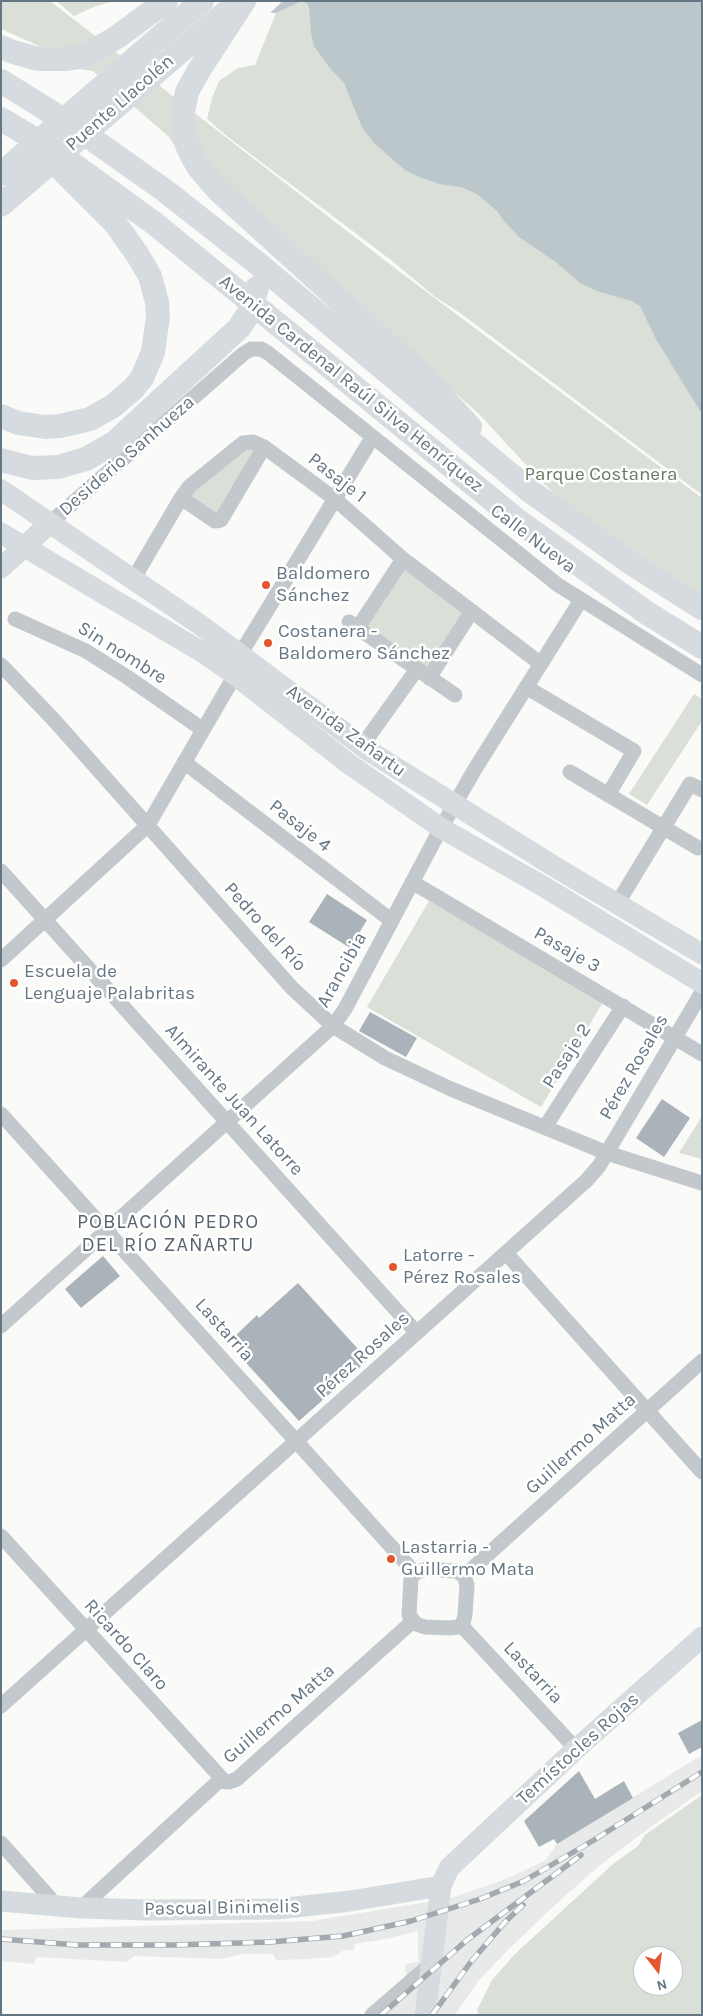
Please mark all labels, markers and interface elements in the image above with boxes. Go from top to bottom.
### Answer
street label: Puente Llacolén [61,50,179,156]
street label: Avenida Cardenal Raúl Silva Henríquez [214,270,488,498]
street label: Desiderio Sanhueza [55,391,199,521]
street label: Pasaje 1 [303,448,371,508]
park label: Parque Costanera [525,464,677,486]
street label: Calle Nueva [486,499,580,579]
place label: Baldomero Sánchez [276,563,370,607]
marker: Baldomero Sánchez [260,579,272,591]
street label: Sin nombre [73,617,171,689]
place label: Costanera - Baldomero Sánchez [278,621,450,665]
marker: Costanera - Baldomero Sánchez [262,637,274,649]
street label: Avenida Zañartu [282,680,410,782]
street label: Pasaje 4 [265,795,335,857]
street label: Pedro del Río [219,878,311,976]
street label: Pasaje 3 [530,922,604,978]
street label: Arancibia [312,928,372,1012]
place label: Escuela de Lenguaje Palabritas [24,961,195,1005]
marker: Escuela de Lenguaje Palabritas [8,977,20,989]
street label: Pérez Rosales [595,1010,673,1124]
street label: Pasaje 2 [538,1019,596,1093]
street label: Almirante Juan Latorre [160,1020,308,1180]
district label: POBLACIÓN PEDRO DEL RÍO ZAÑARTU [75,1210,261,1257]
place label: Latorre - Pérez Rosales [403,1245,521,1289]
marker: Latorre - Pérez Rosales [387,1261,399,1273]
street label: Lastarria [190,1294,258,1366]
street label: Pérez Rosales [312,1307,414,1403]
street label: Guillermo Matta [521,1388,641,1500]
place label: Lastarria - Guillermo Mata [401,1537,534,1581]
marker: Lastarria - Guillermo Mata [385,1553,397,1565]
street label: Ricardo Claro [79,1595,173,1695]
street label: Lastarria [498,1637,568,1709]
street label: Guillermo Matta [218,1659,340,1769]
street label: Temístocles Rojas [512,1688,644,1810]
street label: Pascual Binimelis [144,1895,300,1921]
north arrow [633,1946,683,1996]
text: N [655,1975,669,1995]

